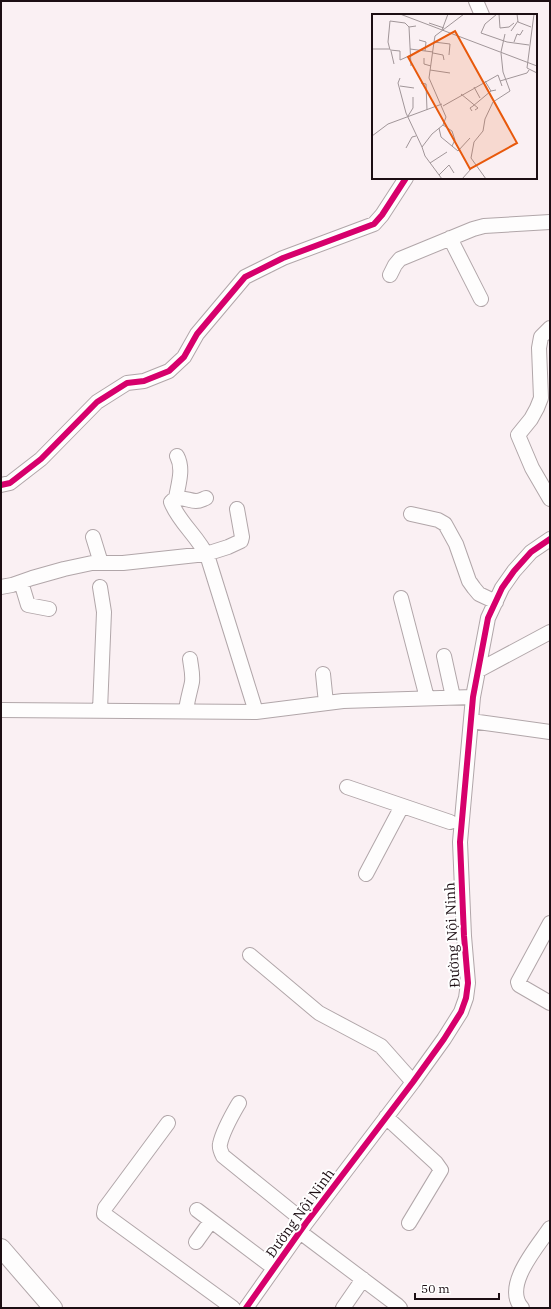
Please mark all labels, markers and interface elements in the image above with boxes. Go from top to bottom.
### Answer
inset map [372,14,537,179]
street label: Đường Nội Ninh [440,882,464,988]
street label: Đường Nội Ninh [262,1165,338,1261]
scale bar [415,1275,499,1301]
text: 50 m [421,1281,450,1296]

